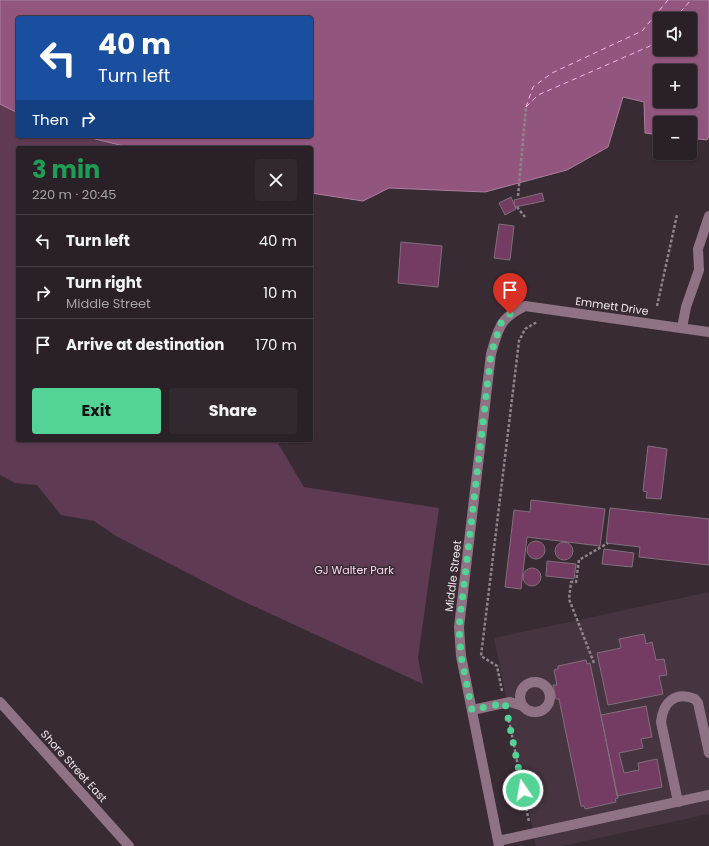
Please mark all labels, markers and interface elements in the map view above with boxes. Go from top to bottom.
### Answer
map controls [653,12,697,160]
button: sound [653,12,697,56]
text: 40 m [98,25,171,64]
icon: left [32,32,84,84]
text: Turn left [98,63,170,88]
button: + [653,64,697,108]
icon: right [77,108,99,130]
text: Then [32,109,69,130]
button: − [653,116,697,160]
text: 3 min [32,153,100,186]
button: close [255,159,297,201]
text: 220 m · 20:45 [32,185,116,204]
icon: left [32,230,54,252]
text: Turn left [66,230,130,251]
text: 40 m [259,230,297,251]
text: Turn right [66,272,142,293]
pin [493,273,527,314]
icon: arrive [499,279,521,301]
icon: right [32,282,54,304]
text: 10 m [263,282,297,303]
street label: Emmett Drive [574,293,650,319]
text: Middle Street [66,294,151,313]
icon: arrive [32,334,54,356]
text: Arrive at destination [66,334,224,355]
text: 170 m [255,334,297,355]
button: Exit [32,388,161,434]
button: Share [169,388,297,434]
street label: Middle Street [441,539,465,613]
park label: GJ Walter Park [314,562,394,578]
street label: Shore Street East [37,726,111,806]
position arrow [502,769,544,811]

